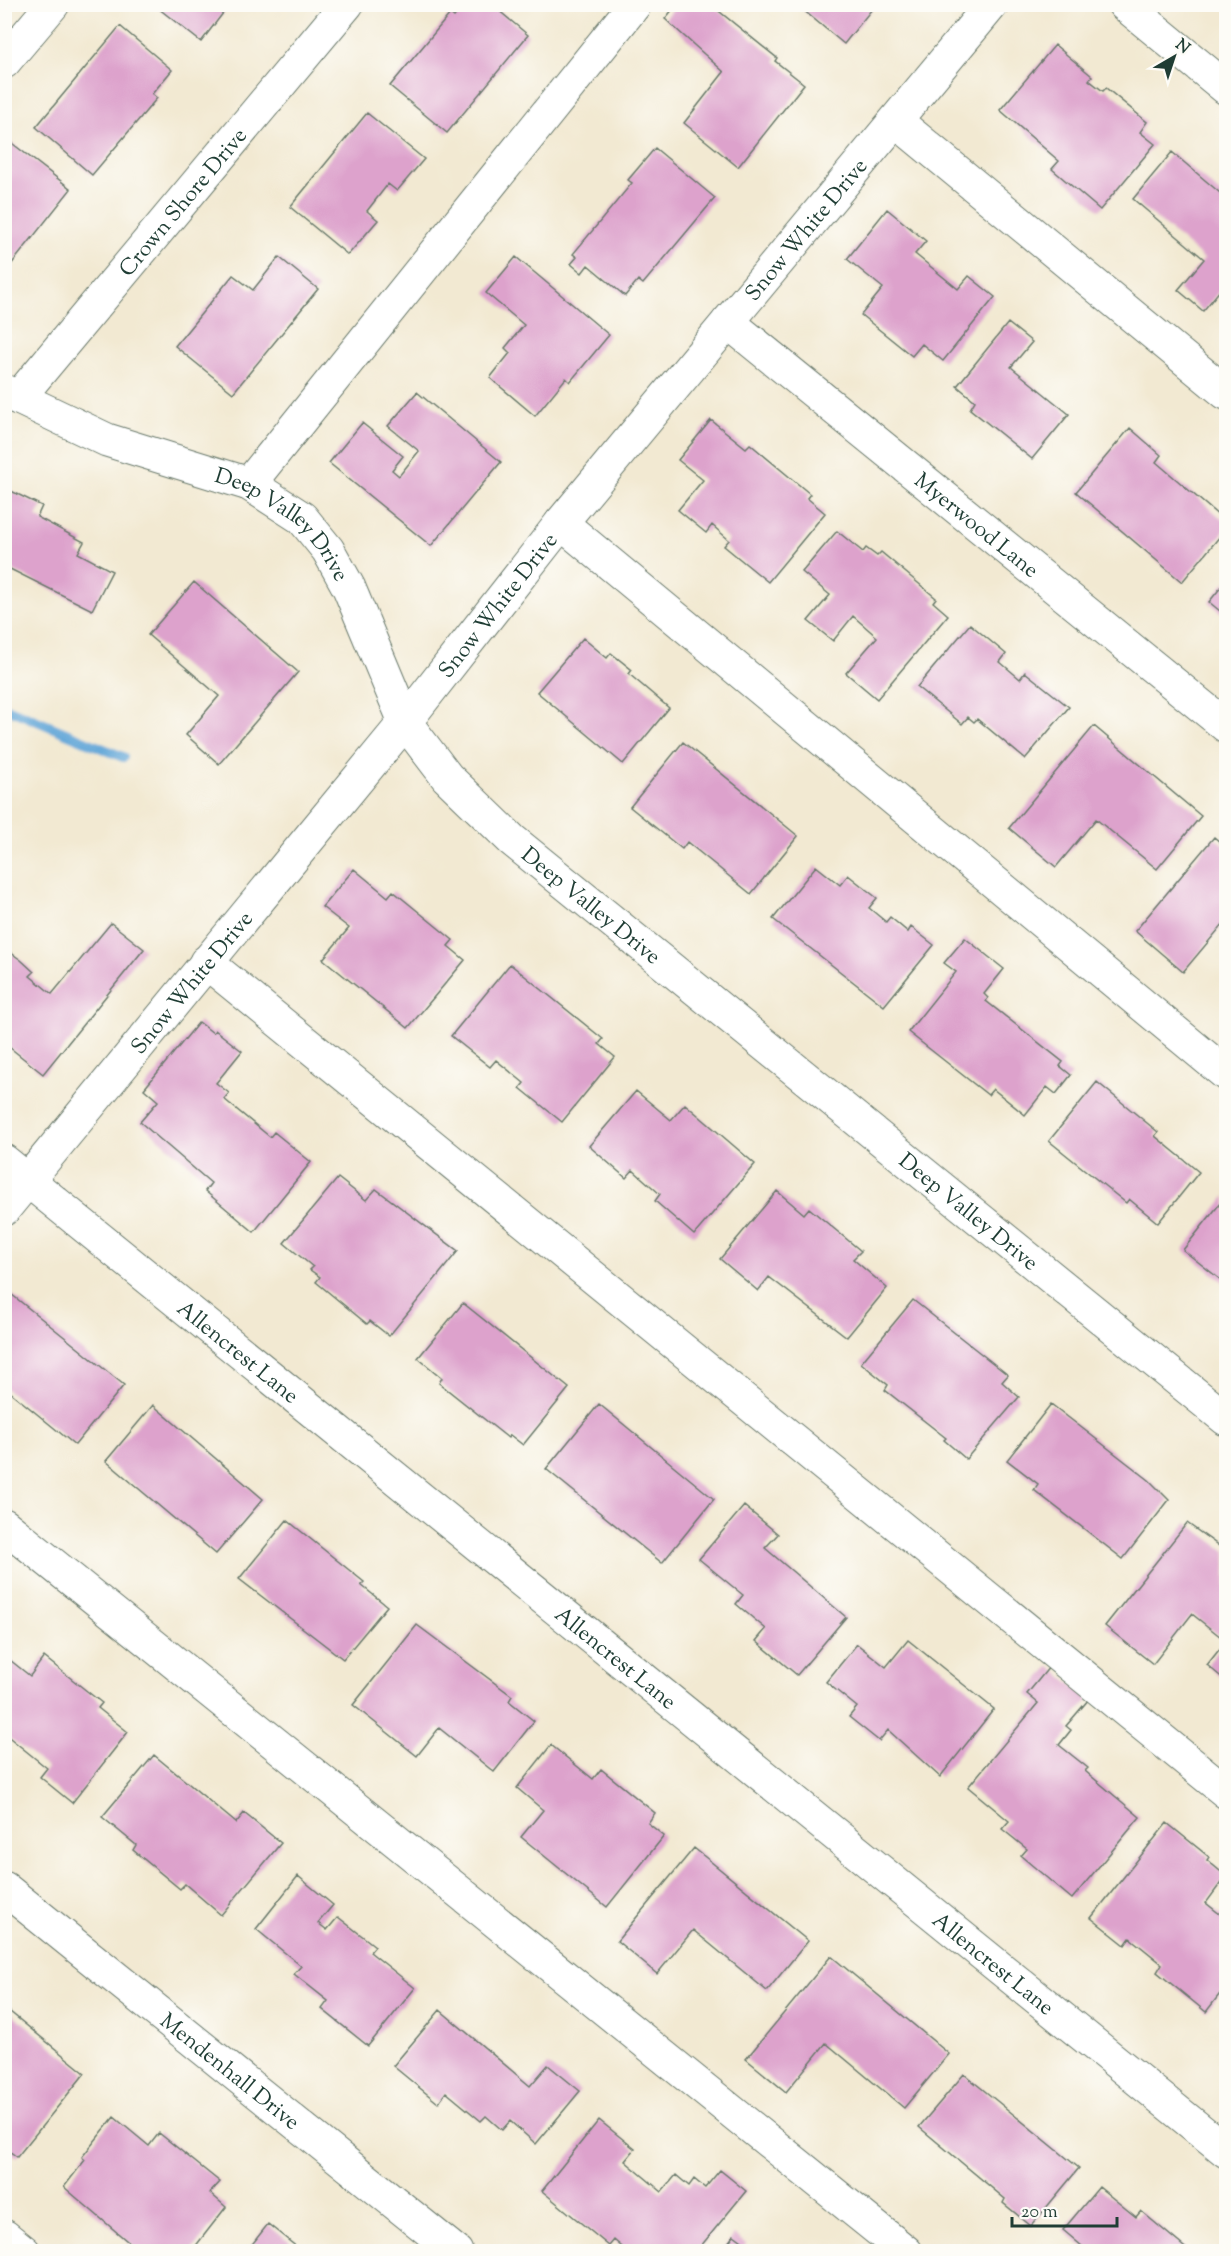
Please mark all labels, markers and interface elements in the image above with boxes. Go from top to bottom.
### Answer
north arrow [1144,27,1204,87]
text: N [1170,34,1194,60]
street label: Crown Shore Drive [113,122,256,285]
street label: Snow White Drive [739,152,877,309]
street label: Deep Valley Drive [210,461,355,588]
street label: Myerwood Lane [906,466,1045,587]
street label: Snow White Drive [432,527,567,686]
street label: Deep Valley Drive [513,840,667,974]
street label: Snow White Drive [124,905,262,1063]
street label: Deep Valley Drive [891,1147,1044,1280]
street label: Allencrest Lane [169,1294,305,1413]
street label: Allencrest Lane [546,1600,682,1719]
street label: Allencrest Lane [924,1906,1060,2025]
street label: Mendenhall Drive [152,2007,306,2139]
scale bar [1012,2190,1117,2228]
text: 20 m [1021,2200,1058,2226]

